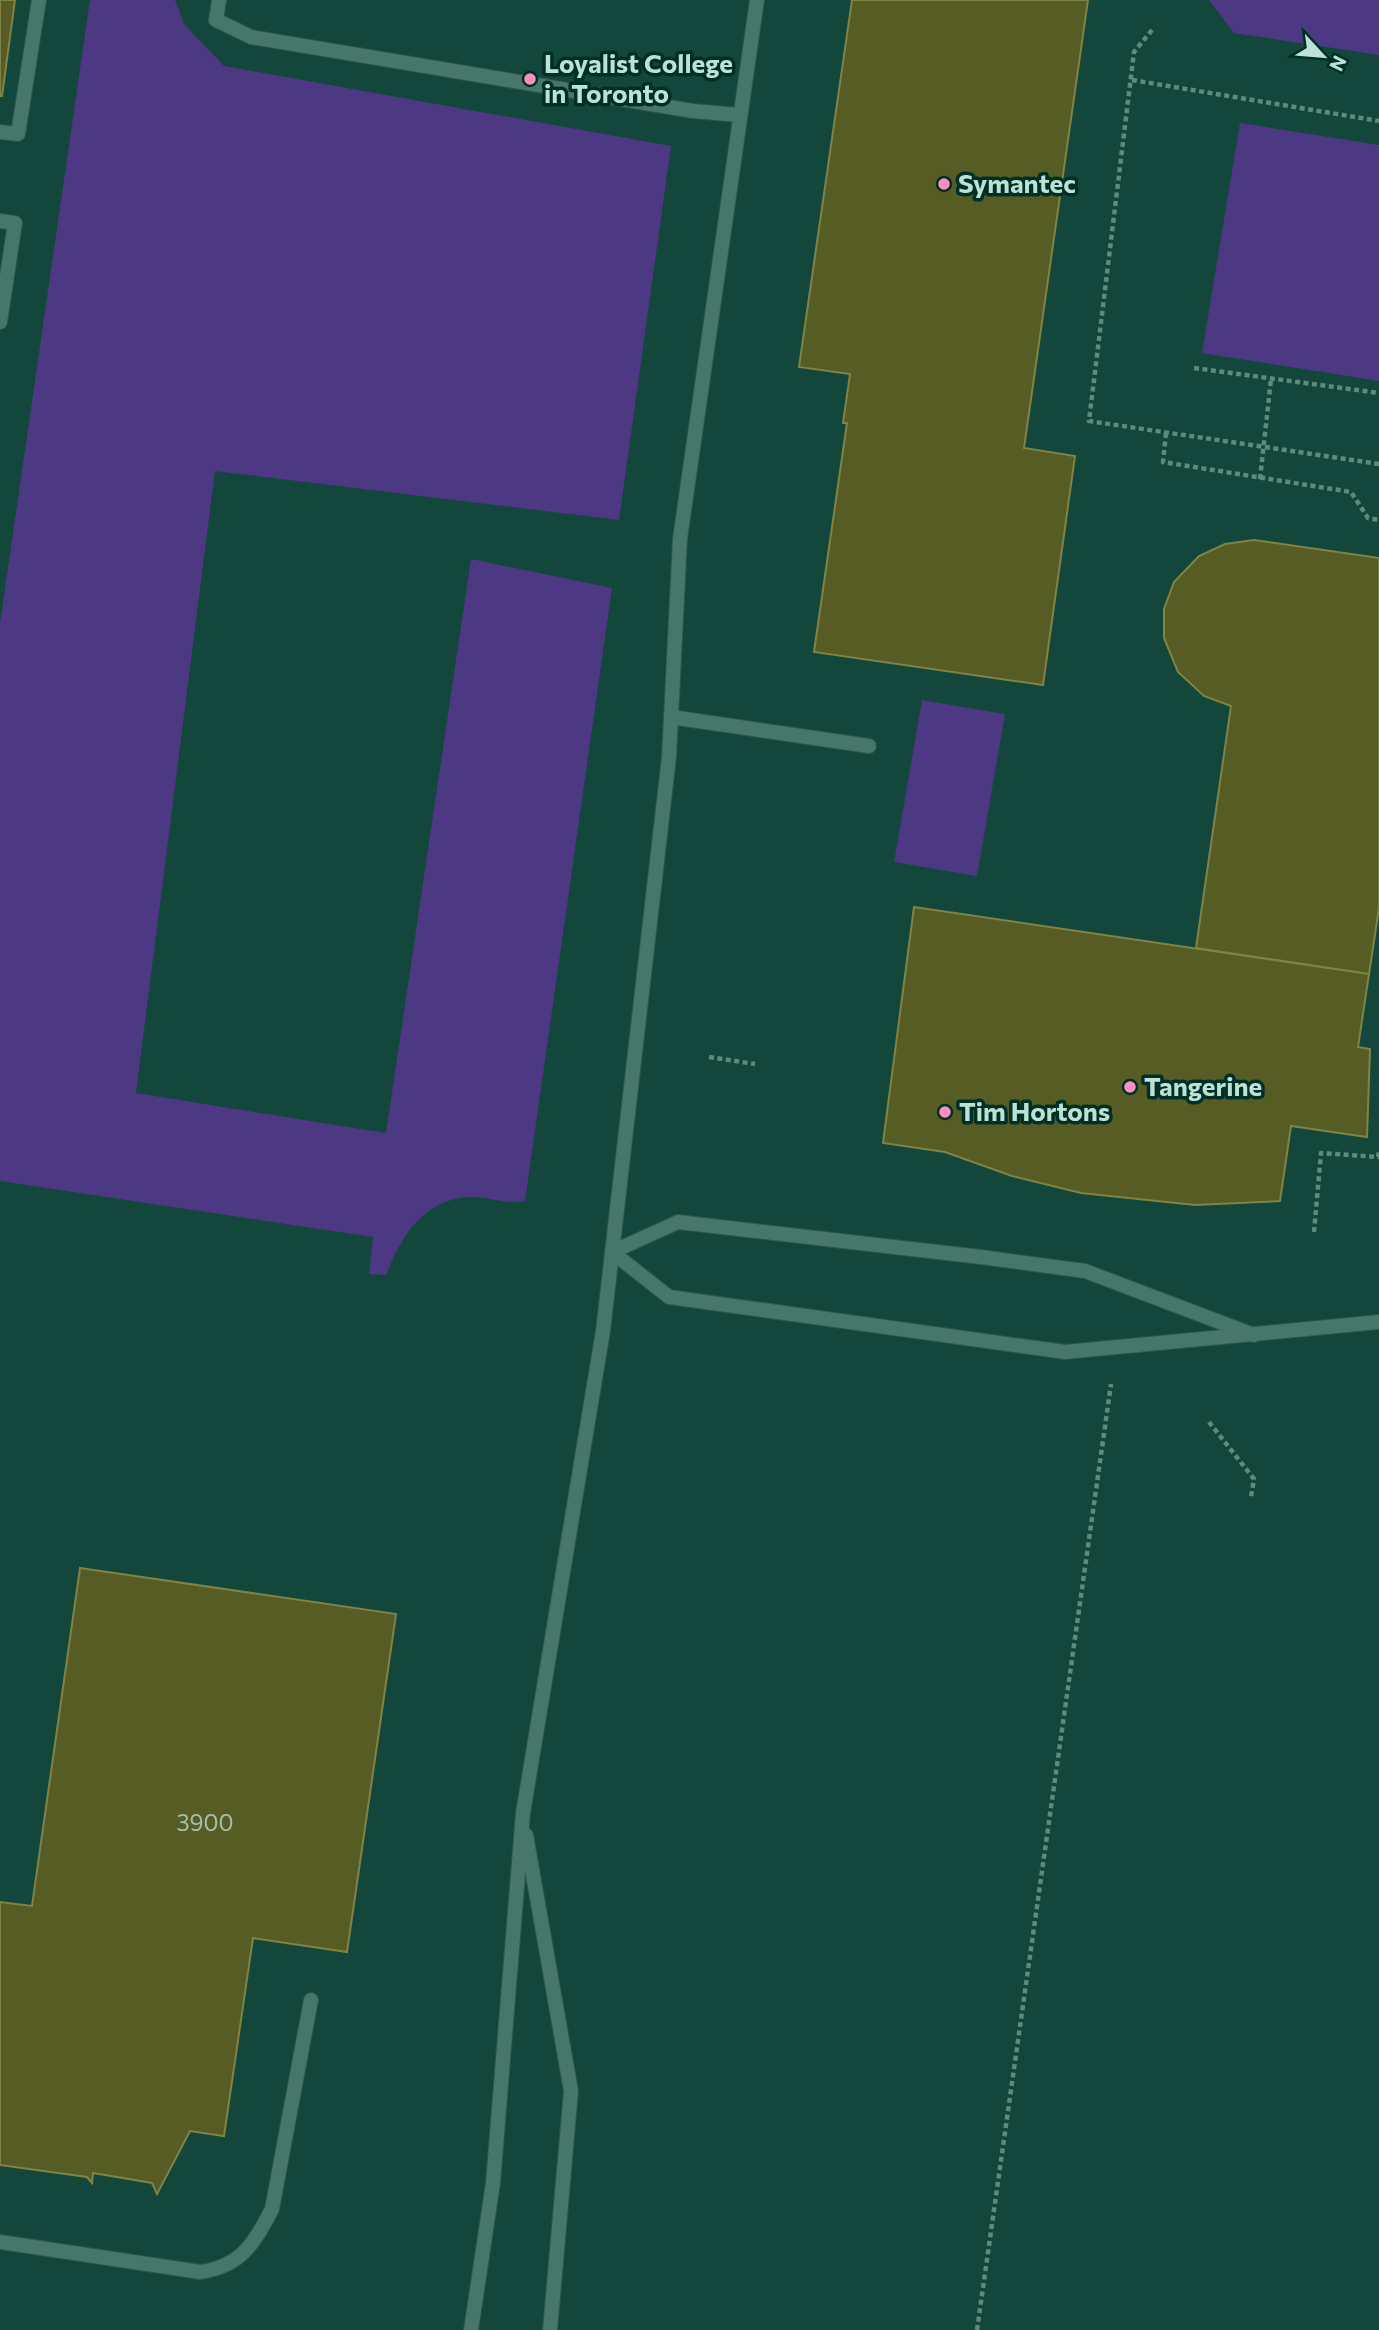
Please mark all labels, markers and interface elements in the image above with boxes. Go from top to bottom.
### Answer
north arrow [1288,21,1358,91]
place label: Loyalist College in Toronto [544,47,733,108]
text: N [1325,52,1352,75]
marker: Loyalist College in Toronto [522,71,538,87]
place label: Symantec [958,167,1076,198]
marker: Symantec [936,176,952,192]
place label: Tangerine [1144,1070,1262,1101]
marker: Tangerine [1122,1079,1138,1095]
place label: Tim Hortons [959,1095,1110,1126]
marker: Tim Hortons [937,1104,953,1120]
house number: 3900 [176,1808,234,1836]

